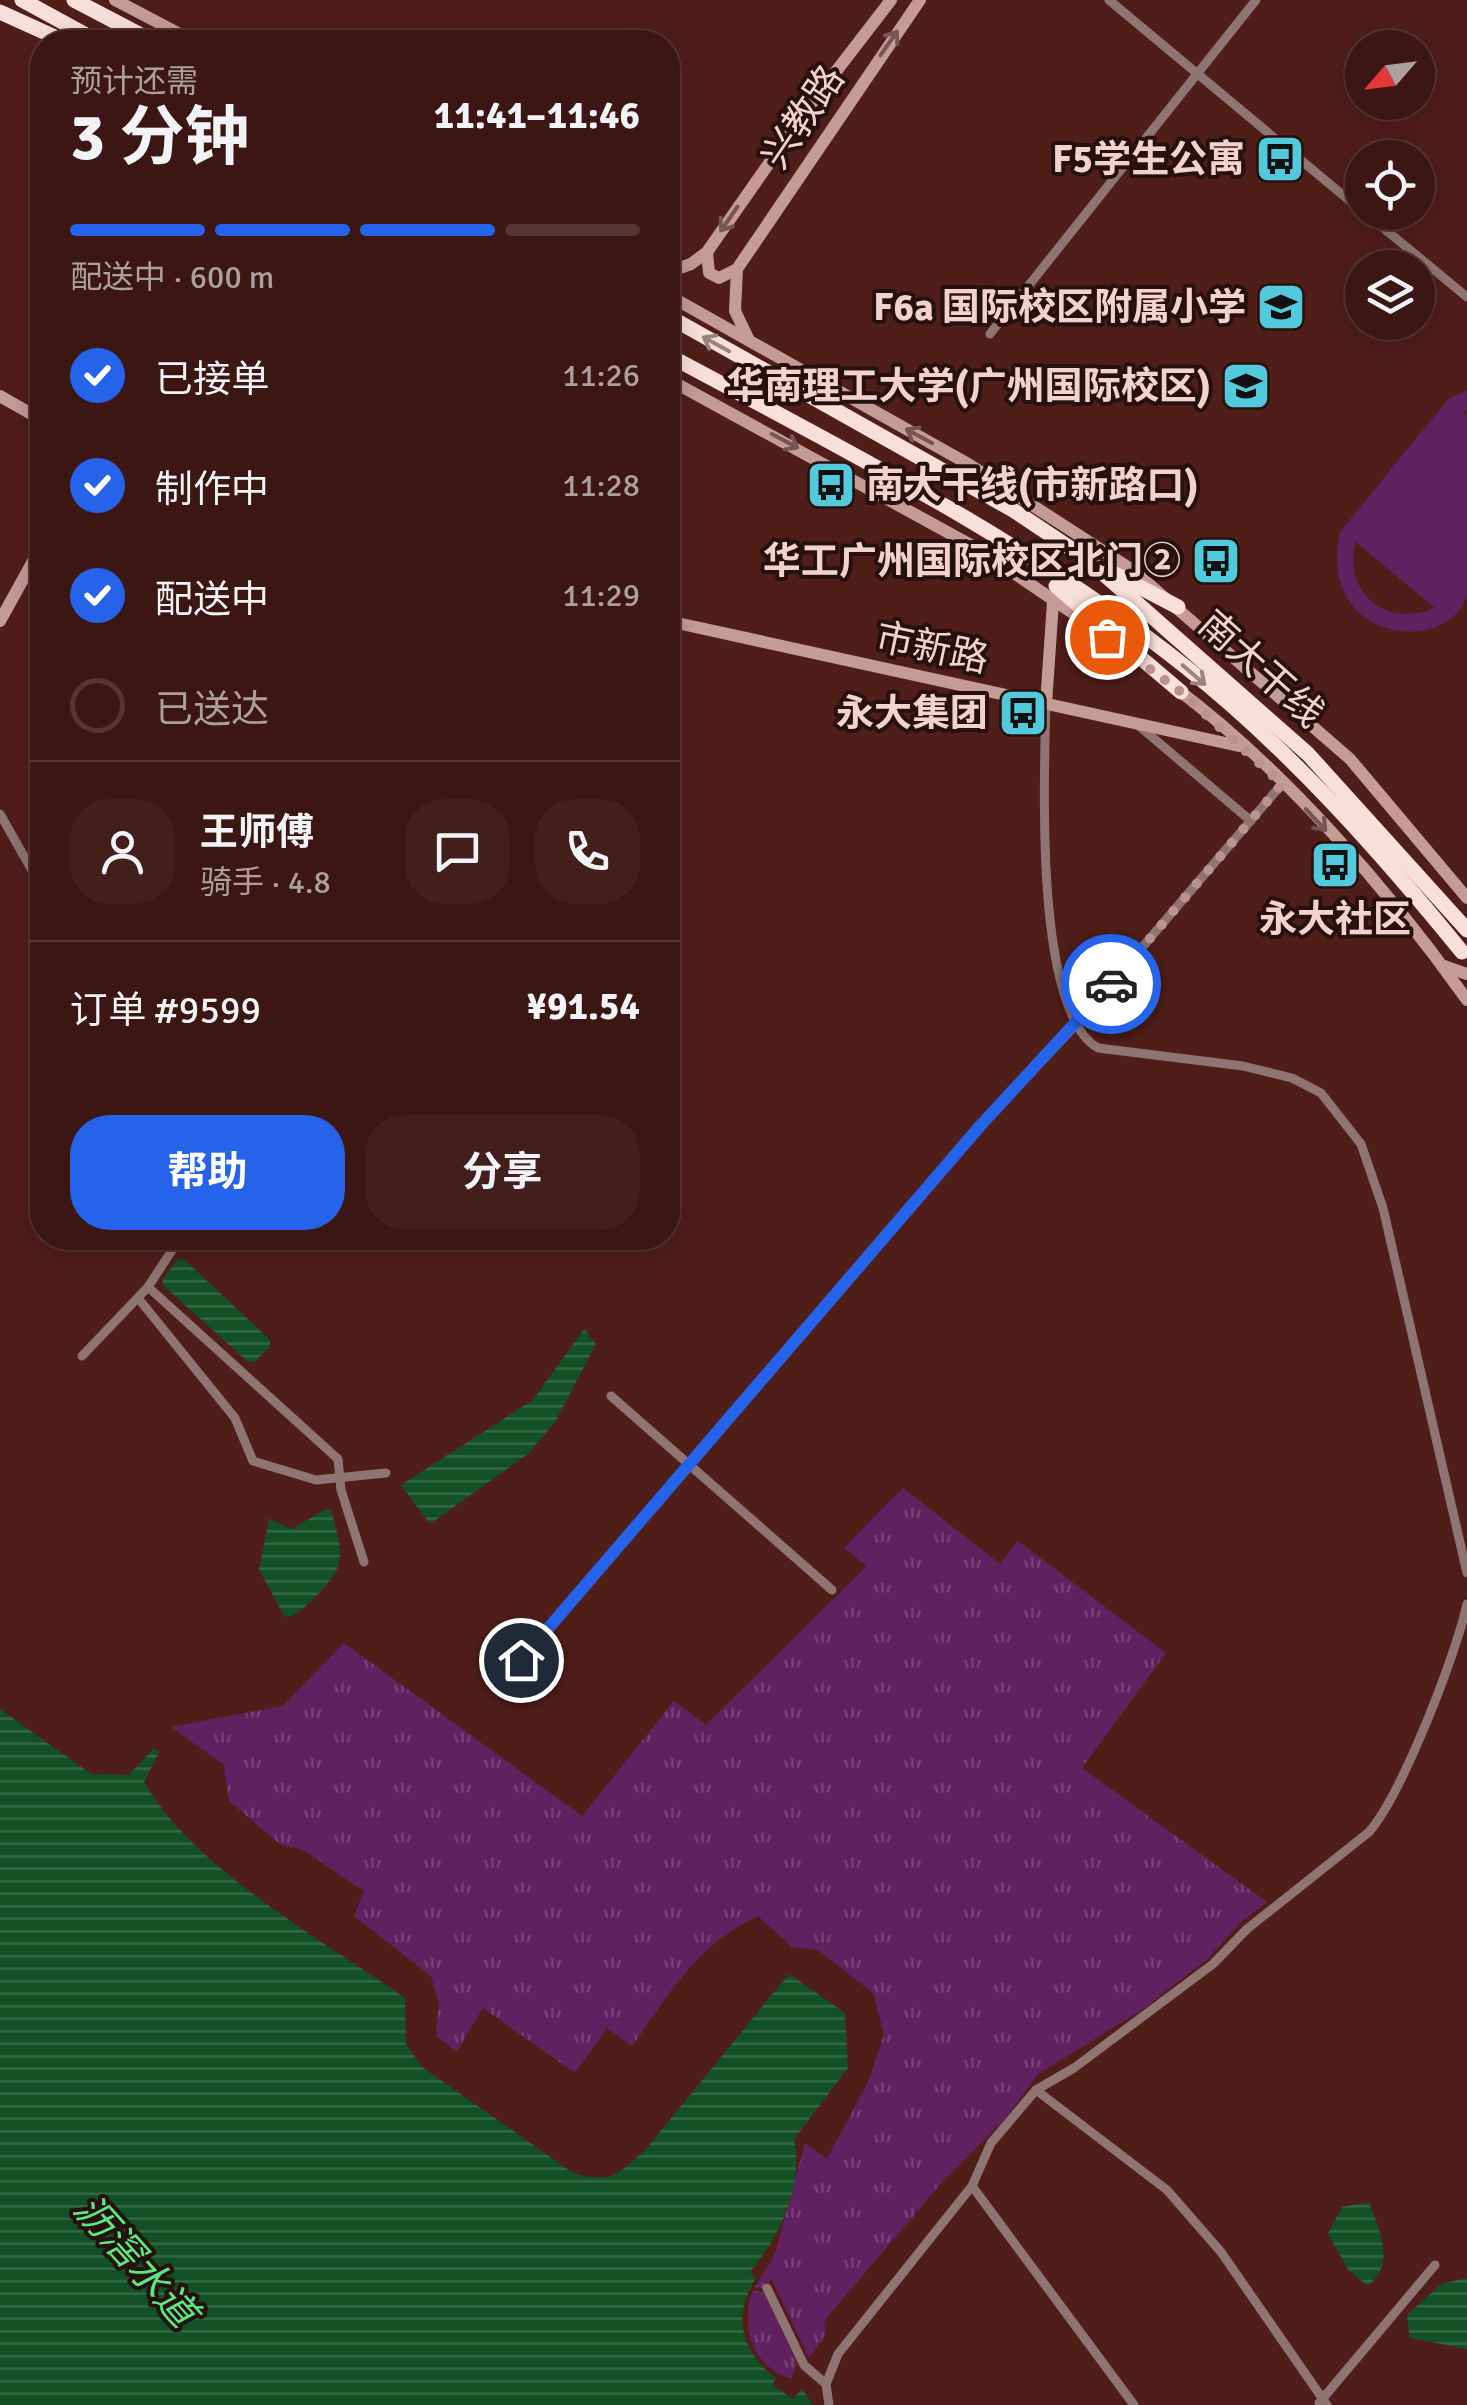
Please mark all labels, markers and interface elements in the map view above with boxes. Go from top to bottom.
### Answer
one-way arrow [878,30,899,58]
north arrow [1345,30,1435,120]
map controls [1345,30,1435,340]
street label: 兴教路 [752,57,854,177]
text: 预计还需 [70,62,198,101]
text: 11:41–11:46 [434,92,640,139]
text: 3 分钟 [70,98,249,178]
bus stop icon: F5学生公寓 [1254,133,1306,185]
place label: F5学生公寓 [1052,136,1245,183]
button: locate [1345,140,1435,230]
one-way arrow [719,205,740,233]
button: layers [1345,250,1435,340]
text: 配送中 · 600 m [70,258,274,297]
school or university icon: F6a 国际校区附属小学 [1255,281,1307,333]
place label: F6a 国际校区附属小学 [873,284,1246,331]
one-way arrow [702,333,732,353]
icon: check [70,348,125,403]
text: 已接单 [155,356,269,403]
text: 11:26 [562,356,640,395]
school or university icon: 华南理工大学(广州国际校区) [1220,360,1272,412]
place label: 华南理工大学(广州国际校区) [726,363,1211,410]
one-way arrow [905,425,934,445]
one-way arrow [769,432,799,451]
icon: check [70,458,125,513]
bus stop icon: 南大干线(市新路口) [805,459,857,511]
place label: 南大干线(市新路口) [866,462,1199,509]
text: 制作中 [155,466,269,513]
text: 11:28 [562,466,640,505]
bus stop icon: 华工广州国际校区北门② [1190,535,1242,587]
place label: 华工广州国际校区北门② [763,538,1181,585]
icon: check [70,568,125,623]
text: 配送中 [155,576,269,623]
text: 11:29 [562,576,640,615]
pin [1065,595,1150,680]
street label: 南大干线 [1189,601,1333,737]
icon: bag [1080,610,1135,665]
street label: 市新路 [871,613,993,683]
one-way arrow [1181,664,1207,686]
text: 已送达 [155,686,269,733]
bus stop icon: 永大集团 [997,687,1049,739]
place label: 永大集团 [836,690,988,737]
button: person [70,799,175,904]
button: chat [405,799,510,904]
button: phone [535,799,640,904]
one-way arrow [1304,807,1327,832]
text: 王师傅 [200,809,314,856]
bus stop icon: 永大社区 [1309,839,1361,891]
text: 骑手 · 4.8 [200,863,331,902]
place label: 永大社区 [1259,896,1411,943]
courier [1061,934,1161,1034]
icon: car [1084,957,1139,1012]
text: ¥91.54 [527,983,640,1030]
text: 订单 #9599 [70,987,261,1034]
button: 帮助 [70,1115,345,1230]
button: 分享 [365,1115,640,1230]
pin [479,1618,564,1703]
icon: home [494,1633,549,1688]
water label: 沥滘水道 [63,2185,210,2341]

